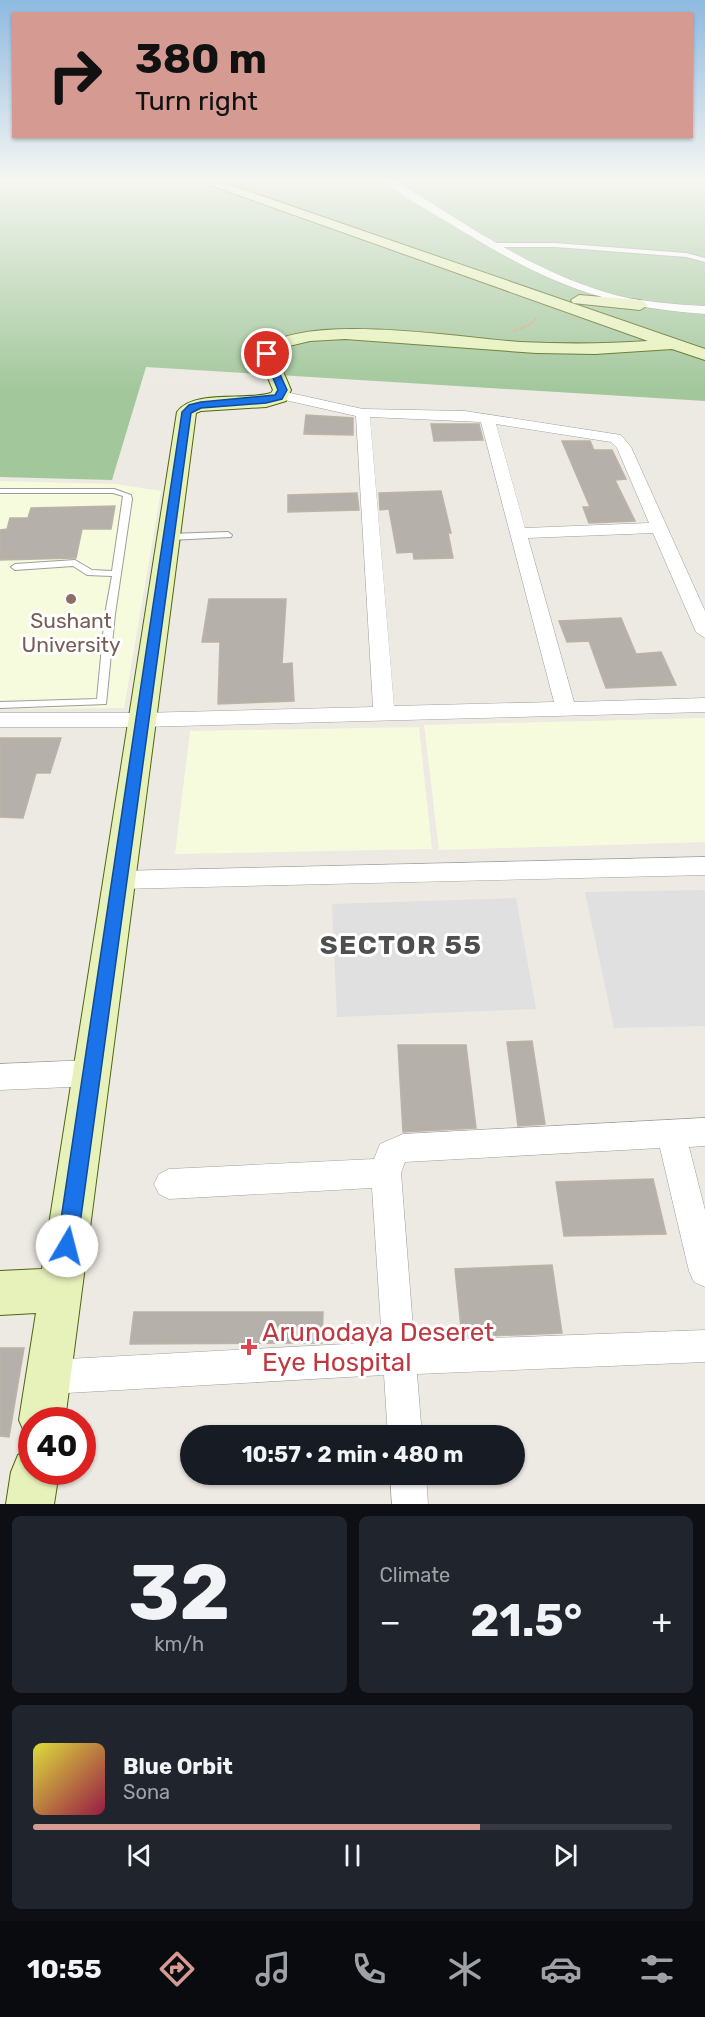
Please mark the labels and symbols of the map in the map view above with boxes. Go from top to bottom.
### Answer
pin [241,328,292,379]
marker: Sushant University [64,592,78,606]
place label: Sushant University [21,608,121,657]
district label: SECTOR 55 [320,929,482,961]
position arrow [35,1214,99,1278]
place label: Arunodaya Deseret Eye Hospital [262,1317,494,1378]
marker: Arunodaya Deseret Eye Hospital [240,1338,258,1356]
speed limit sign: 40 [18,1407,96,1485]

